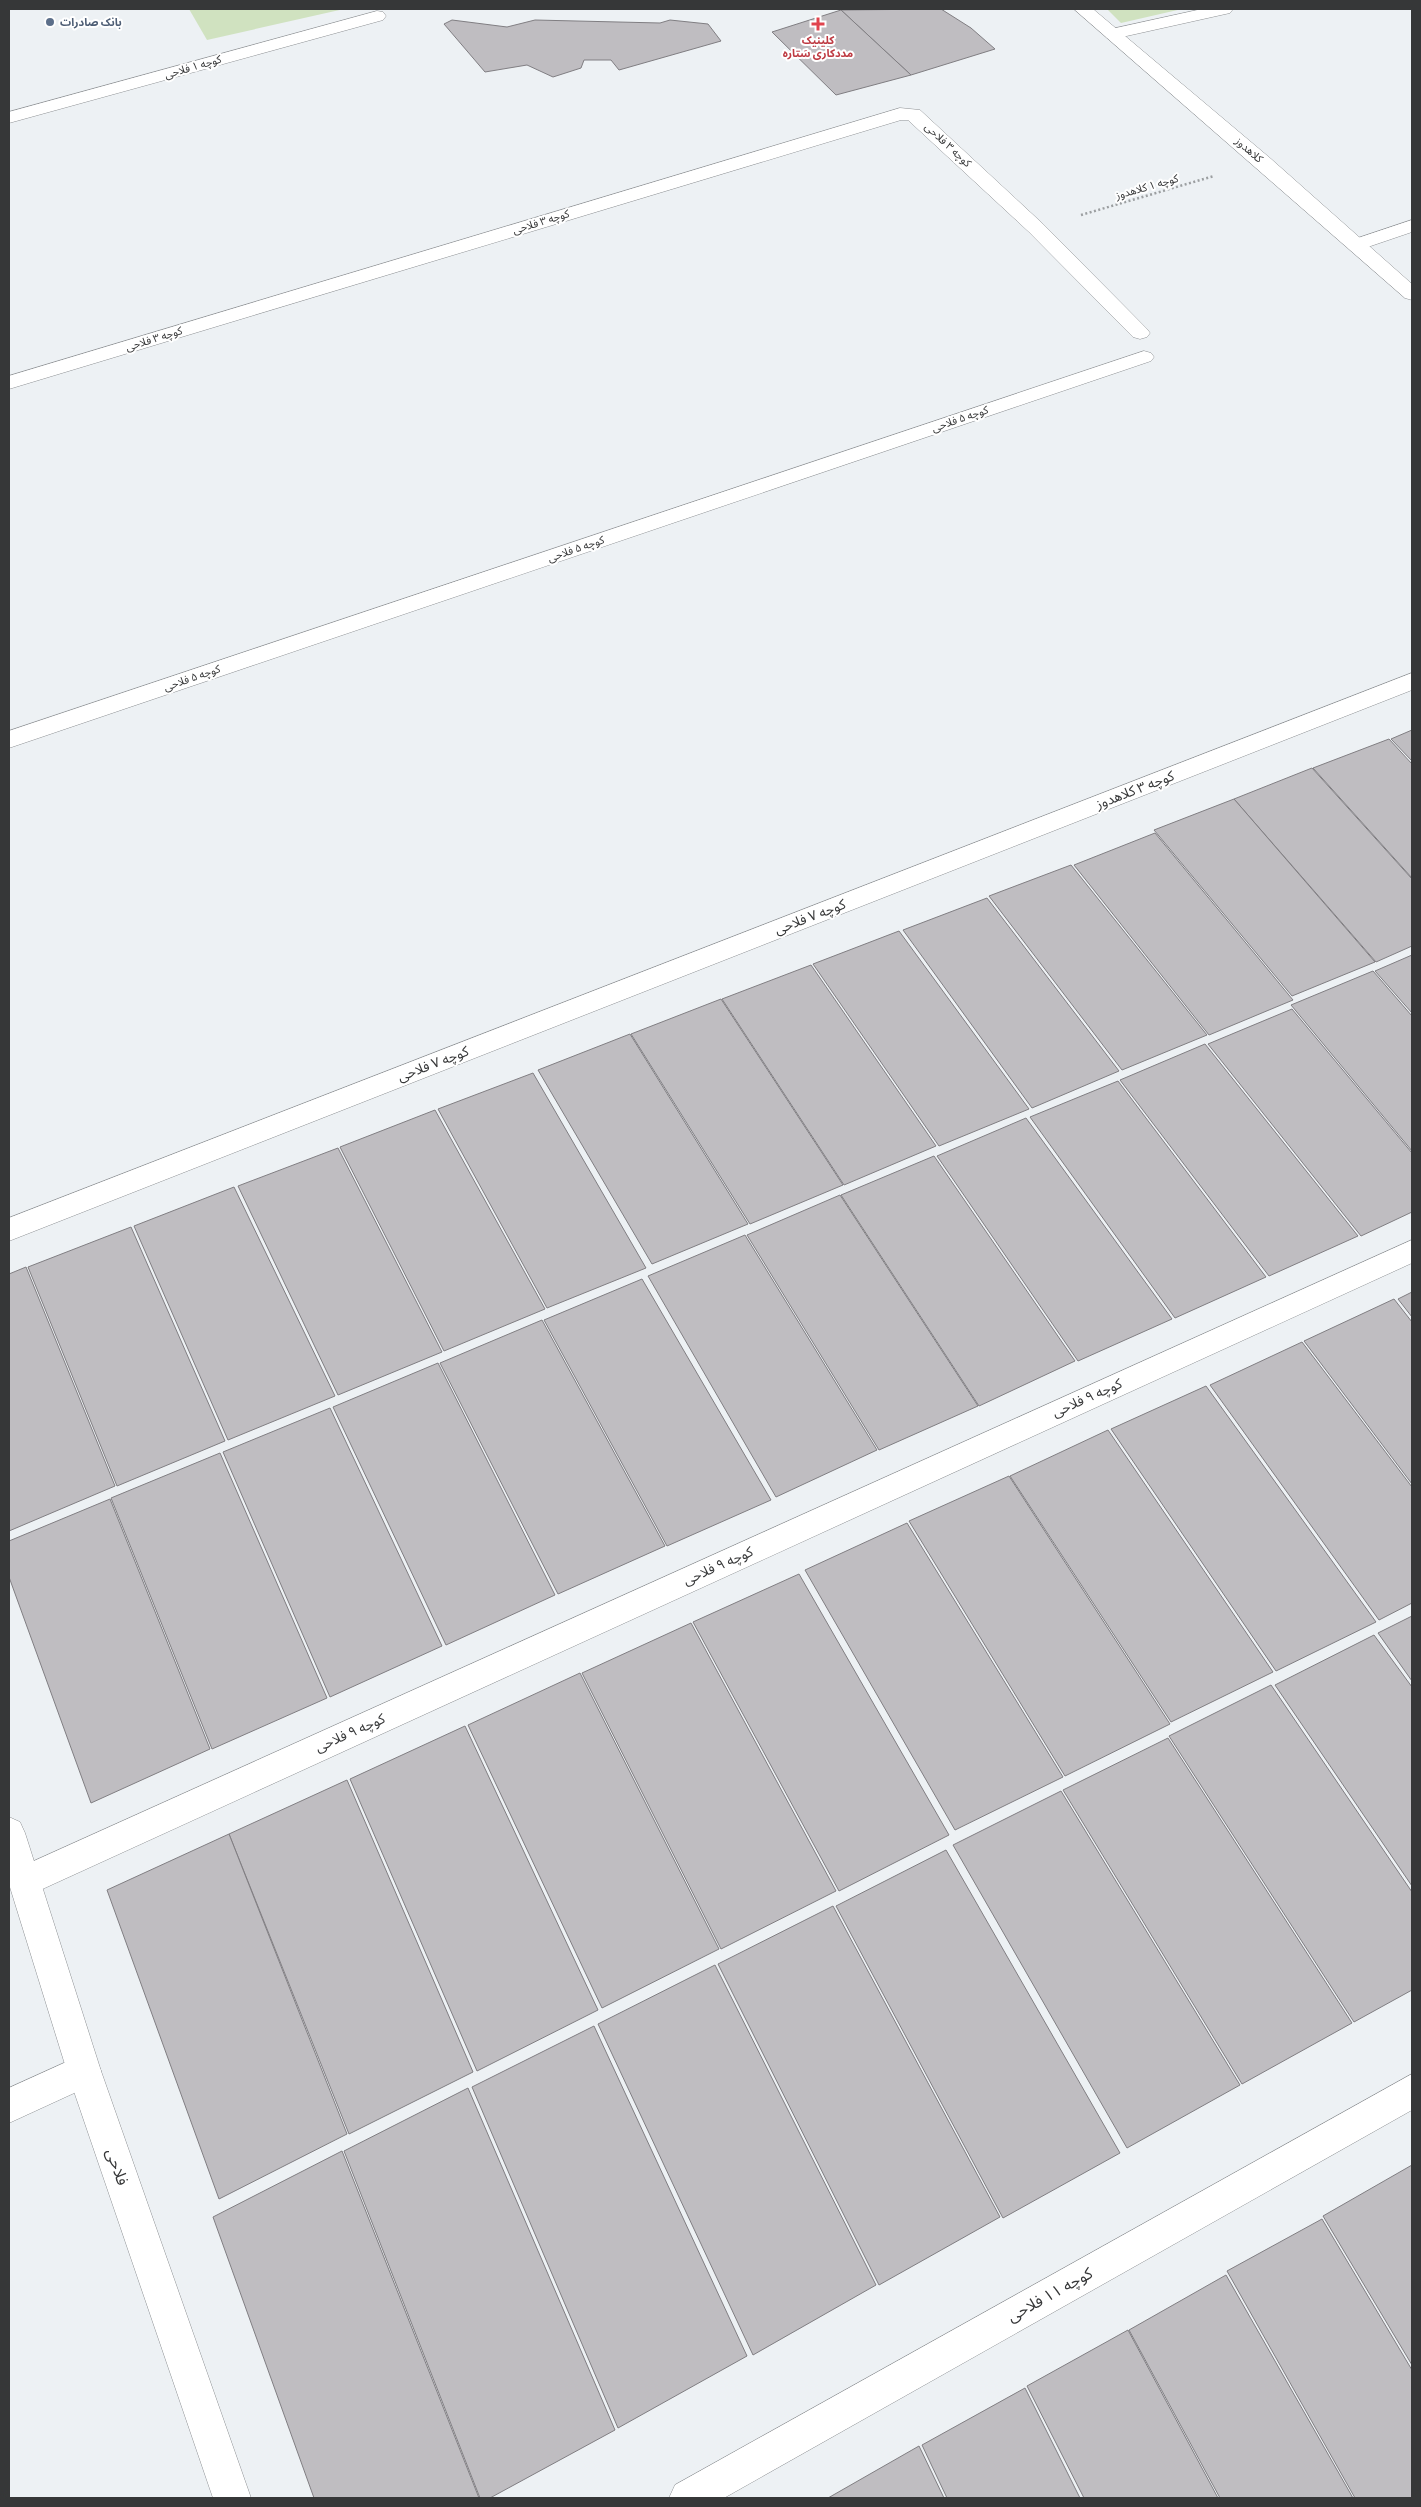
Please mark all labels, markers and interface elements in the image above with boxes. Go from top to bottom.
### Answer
marker: بانک صادرات [44,16,56,28]
place label: بانک صادرات [60,16,122,29]
marker: کلینیک مددکاری سَتاره [811,17,825,31]
place label: کلینیک مددکاری سَتاره [783,34,853,60]
street label: کوچه ۱ فلاحی [163,53,224,82]
street label: کوچه ۳ فلاحی [921,120,974,171]
street label: کلاهدوز [1232,134,1266,166]
street label: کوچه ۱ کلاهدوز [1113,172,1181,203]
street label: کوچه ۳ فلاحی [511,207,572,238]
street label: کوچه ۳ فلاحی [124,324,185,355]
street label: کوچه ۵ فلاحی [930,403,991,436]
street label: کوچه ۵ فلاحی [546,533,607,566]
street label: کوچه ۵ فلاحی [162,662,223,695]
street label: کوچه ۳ کلاهدوز [1092,767,1177,814]
street label: کوچه ۷ فلاحی [772,896,849,939]
street label: کوچه ۷ فلاحی [395,1043,472,1086]
street label: کوچه ۹ فلاحی [1049,1375,1125,1422]
street label: کوچه ۹ فلاحی [680,1543,756,1590]
street label: کوچه ۹ فلاحی [312,1710,388,1757]
street label: فلاحی [101,2146,133,2188]
street label: کوچه ۱۱ فلاحی [1004,2263,1097,2327]

